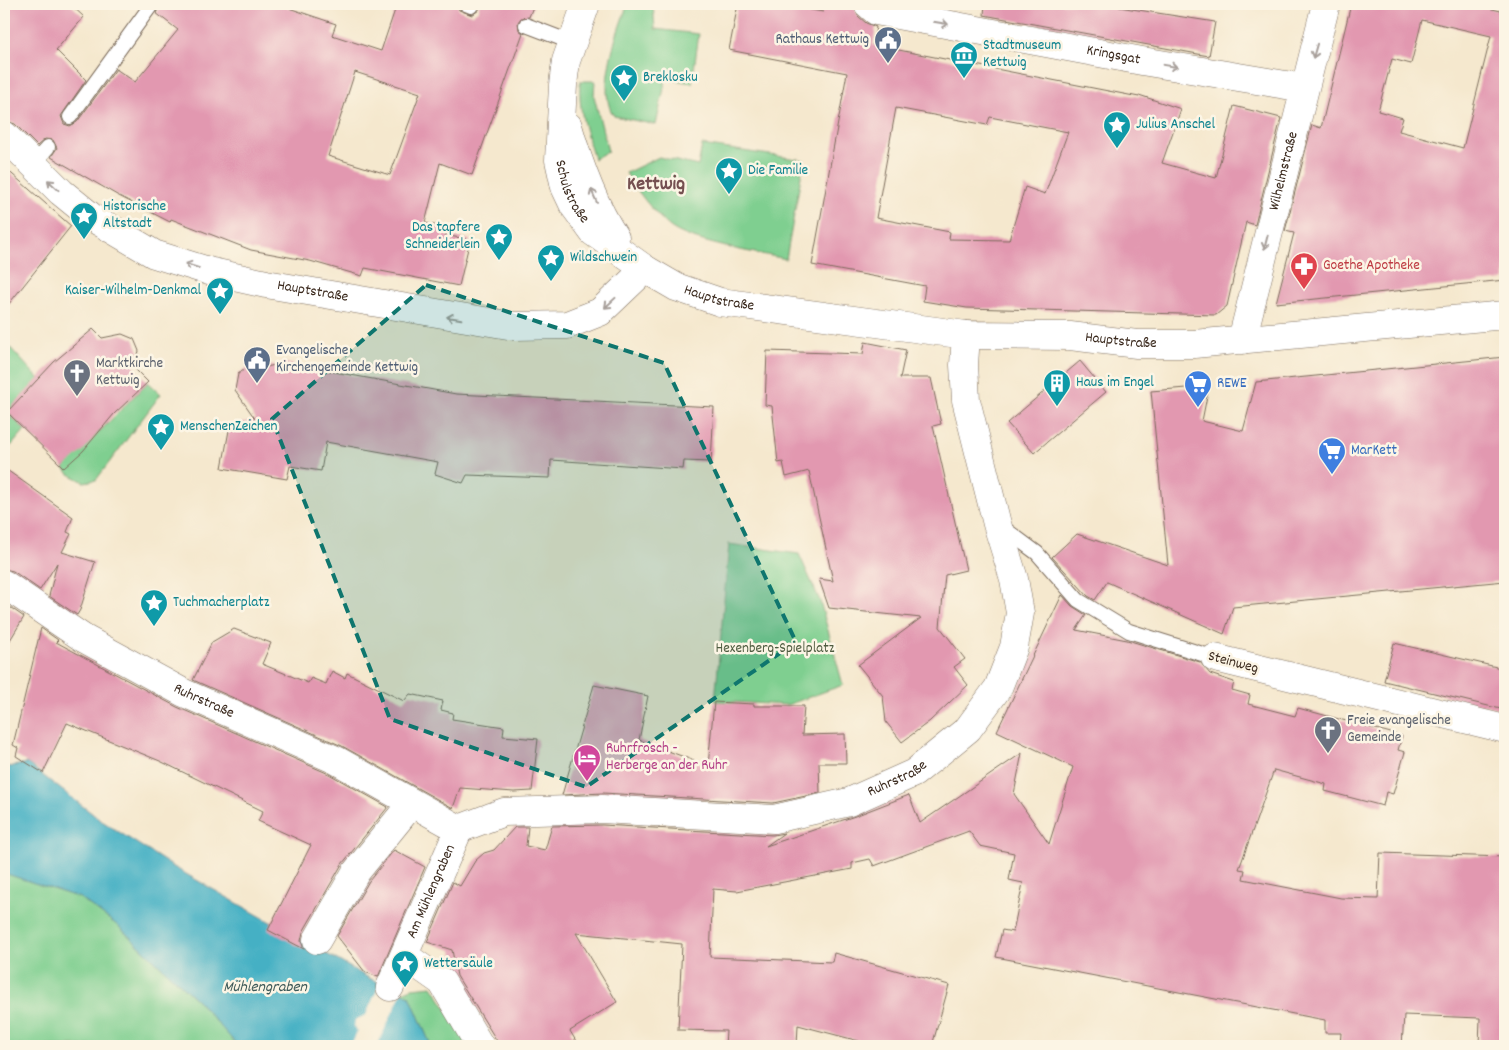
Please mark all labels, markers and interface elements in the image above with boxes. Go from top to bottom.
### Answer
one-way arrow [933,18,949,28]
public building icon: Rathaus Kettwig [873,25,903,64]
place label: Rathaus Kettwig [775,29,869,51]
place label: Stadtmuseum Kettwig [983,35,1061,74]
museum icon: Stadtmuseum Kettwig [949,40,979,79]
street label: Kringsgat [1085,40,1142,71]
one-way arrow [1309,43,1319,59]
one-way arrow [1161,61,1177,71]
place icon: Breklosku [609,63,639,102]
place label: Breklosku [643,67,698,89]
place icon: Julius Anschel [1102,110,1132,149]
place label: Julius Anschel [1136,114,1215,136]
street label: Wilhelmstraße [1264,129,1305,213]
place icon: Die Familie [714,156,744,195]
street label: Schulstraße [548,158,595,229]
place label: Die Familie [748,160,809,182]
district label: Kettwig [627,171,685,199]
one-way arrow [47,179,60,191]
one-way arrow [588,189,598,204]
place label: Historische Altstadt [103,196,166,235]
place icon: Historische Altstadt [69,201,99,240]
place label: Das tapfere Schneiderlein [405,217,480,256]
place icon: Das tapfere Schneiderlein [484,222,514,261]
one-way arrow [1261,234,1270,250]
place icon: Wildschwein [536,243,566,282]
place label: Wildschwein [570,247,637,269]
pharmacy icon: Goethe Apotheke [1289,251,1319,290]
place label: Goethe Apotheke [1323,255,1420,277]
one-way arrow [185,261,201,271]
street label: Hauptstraße [275,275,350,309]
place icon: Kaiser-Wilhelm-Denkmal [205,276,235,315]
street label: Hauptstraße [681,279,756,318]
place label: Kaiser-Wilhelm-Denkmal [65,280,201,302]
one-way arrow [603,297,616,309]
one-way arrow [446,312,462,322]
street label: Hauptstraße [1084,327,1157,355]
place label: Evangelische Kirchengemeinde Kettwig [276,340,418,379]
public building icon: Evangelische Kirchengemeinde Kettwig [242,345,272,384]
place label: Marktkirche Kettwig [96,353,163,392]
church icon: Marktkirche Kettwig [62,358,92,397]
building icon: Haus im Engel [1042,368,1072,407]
supermarket icon: REWE [1183,369,1213,408]
place label: Haus im Engel [1076,372,1154,394]
place label: REWE [1217,373,1247,395]
place icon: MenschenZeichen [146,412,176,451]
place label: MenschenZeichen [180,416,278,438]
supermarket icon: MarKett [1317,436,1347,475]
place label: MarKett [1351,440,1397,462]
place icon: Tuchmacherplatz [139,588,169,627]
place label: Tuchmacherplatz [173,592,270,614]
park label: Hexenberg-Spielplatz [716,638,835,660]
street label: Steinweg [1205,646,1261,680]
street label: Ruhrstraße [169,678,238,725]
place label: Freie evangelische Gemeinde [1347,710,1451,749]
church icon: Freie evangelische Gemeinde [1313,715,1343,754]
place label: Ruhrfrosch - Herberge an der Ruhr [606,738,728,777]
hotel icon: Ruhrfrosch - Herberge an der Ruhr [572,743,602,782]
street label: Ruhrstraße [864,755,933,803]
street label: Am Mühlengraben [401,841,462,942]
place icon: Wettersäule [390,949,420,988]
place label: Wettersäule [424,953,493,975]
water label: Mühlengraben [223,976,307,999]

